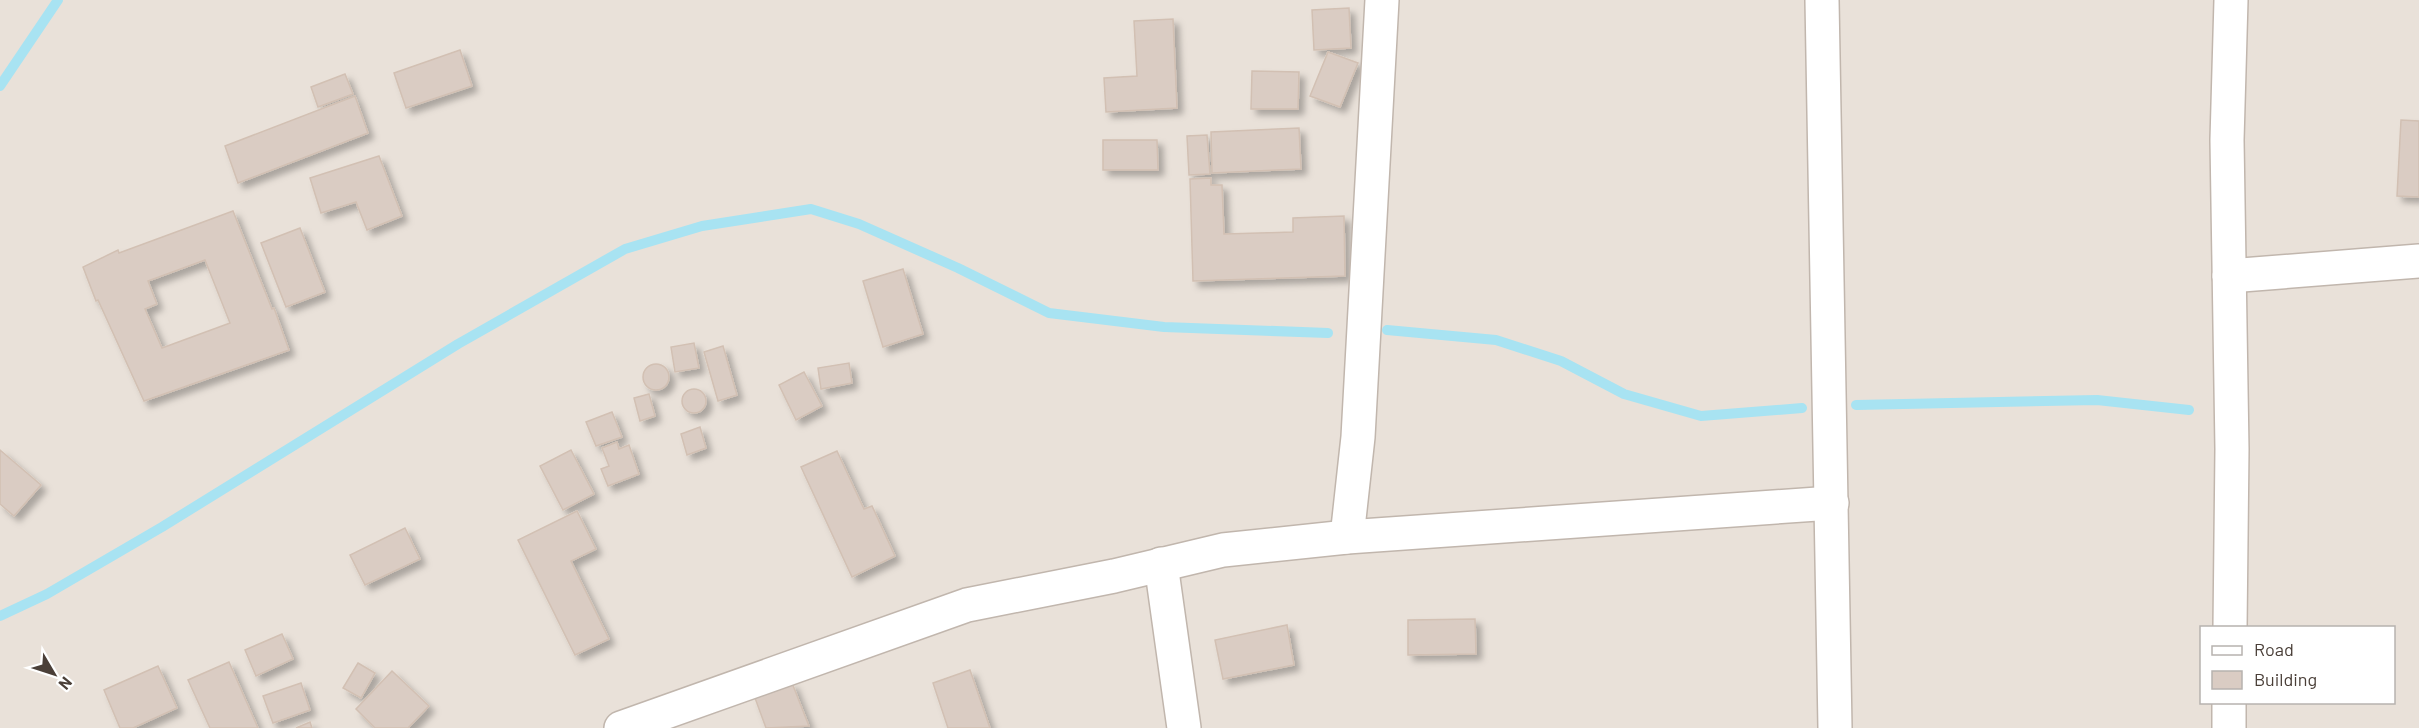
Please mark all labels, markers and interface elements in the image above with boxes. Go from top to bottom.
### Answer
legend [2200,626,2395,704]
text: Road [2254,638,2294,660]
north arrow [24,644,84,704]
text: Building [2254,668,2317,690]
text: N [55,674,77,694]

